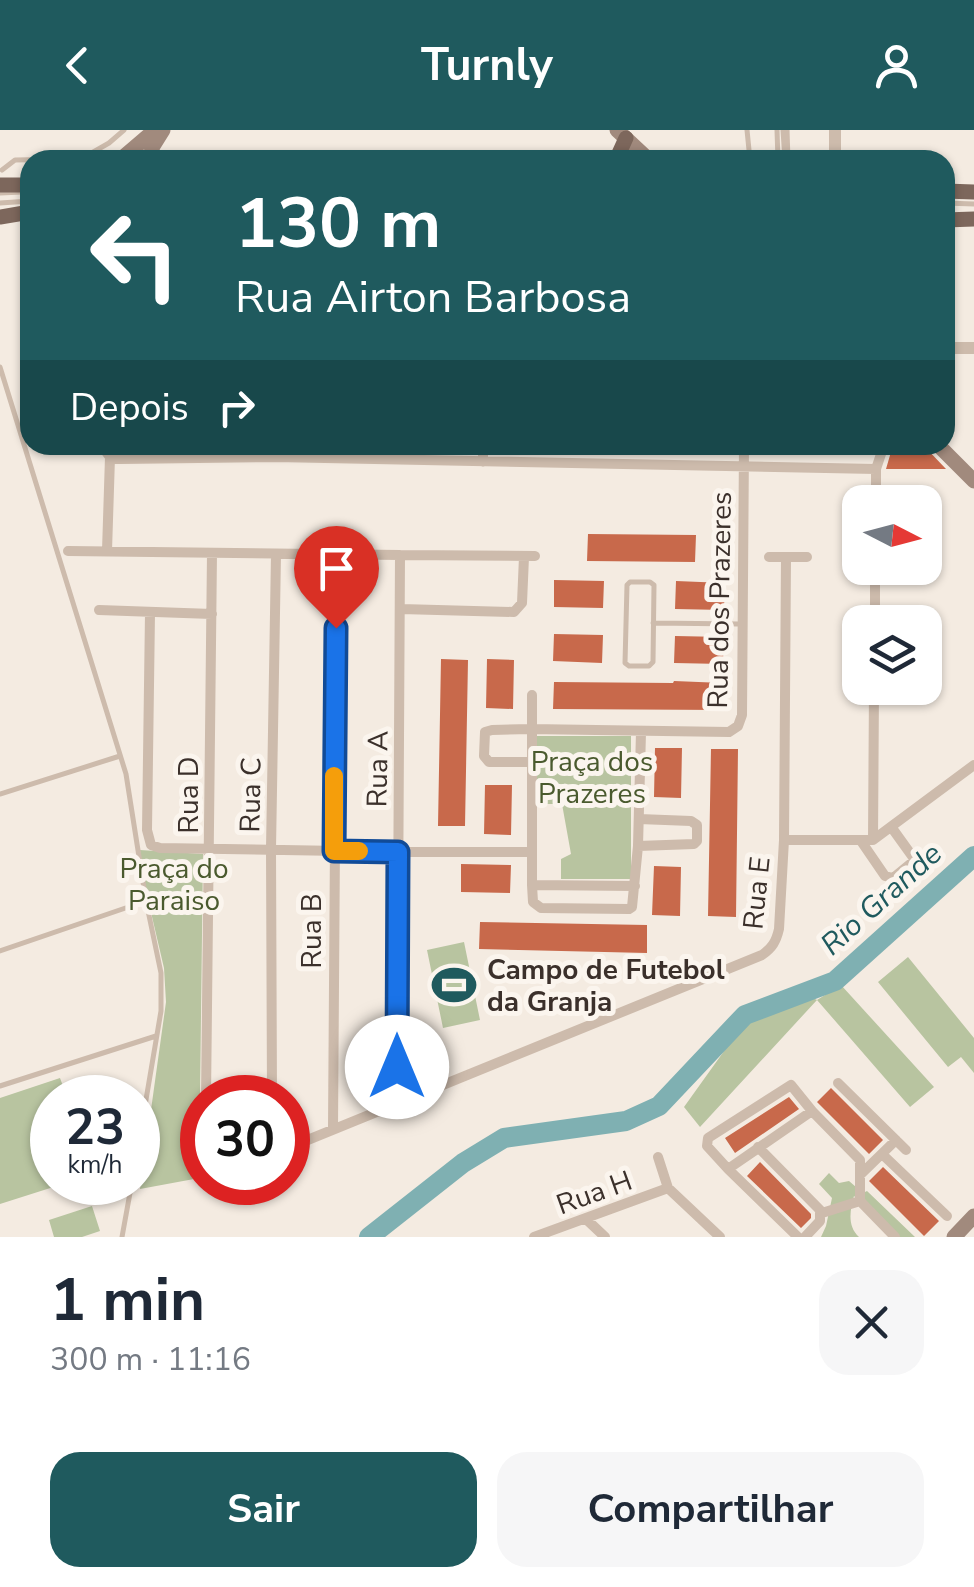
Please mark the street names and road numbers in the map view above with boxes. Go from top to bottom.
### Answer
street label: Rua dos Prazeres [699,491,741,709]
street label: Rua A [358,730,398,808]
street label: Rua D [170,756,208,834]
street label: Rua C [231,757,271,833]
street label: Rua E [734,855,780,931]
street label: Rua B [293,893,331,969]
street label: Rua H [551,1162,637,1224]

